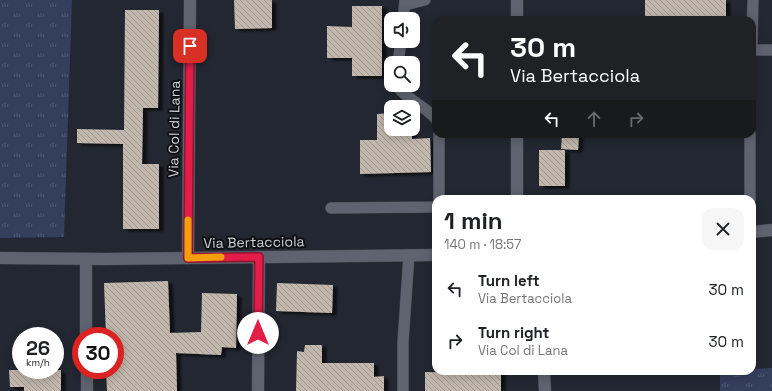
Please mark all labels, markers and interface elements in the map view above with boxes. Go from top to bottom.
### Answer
map controls [384,12,420,136]
button: sound [384,12,420,48]
pin [173,29,207,63]
text: 30 m [510,29,576,65]
icon: left [444,32,496,84]
icon: arrive [179,35,201,57]
button: search [384,56,420,92]
text: Via Bertacciola [510,64,640,87]
street label: Via Col di Lana [164,80,184,178]
button: layers [384,100,420,136]
icon: left [541,108,563,130]
icon: ahead [583,108,605,130]
icon: right [625,108,647,130]
text: 1 min [444,205,503,236]
button: close [702,208,744,250]
street label: Via Bertacciola [203,232,305,252]
text: 140 m · 18:57 [444,236,521,253]
text: Turn left [478,271,540,290]
icon: left [444,278,466,300]
text: 30 m [709,280,744,299]
text: Via Bertacciola [478,290,572,307]
position arrow [237,312,279,354]
text: Turn right [478,323,549,342]
speed limit sign: 30 [72,327,124,379]
icon: right [444,330,466,352]
text: 30 m [709,332,744,351]
text: 26 [26,335,50,361]
text: Via Col di Lana [478,342,568,359]
text: km/h [26,356,50,369]

